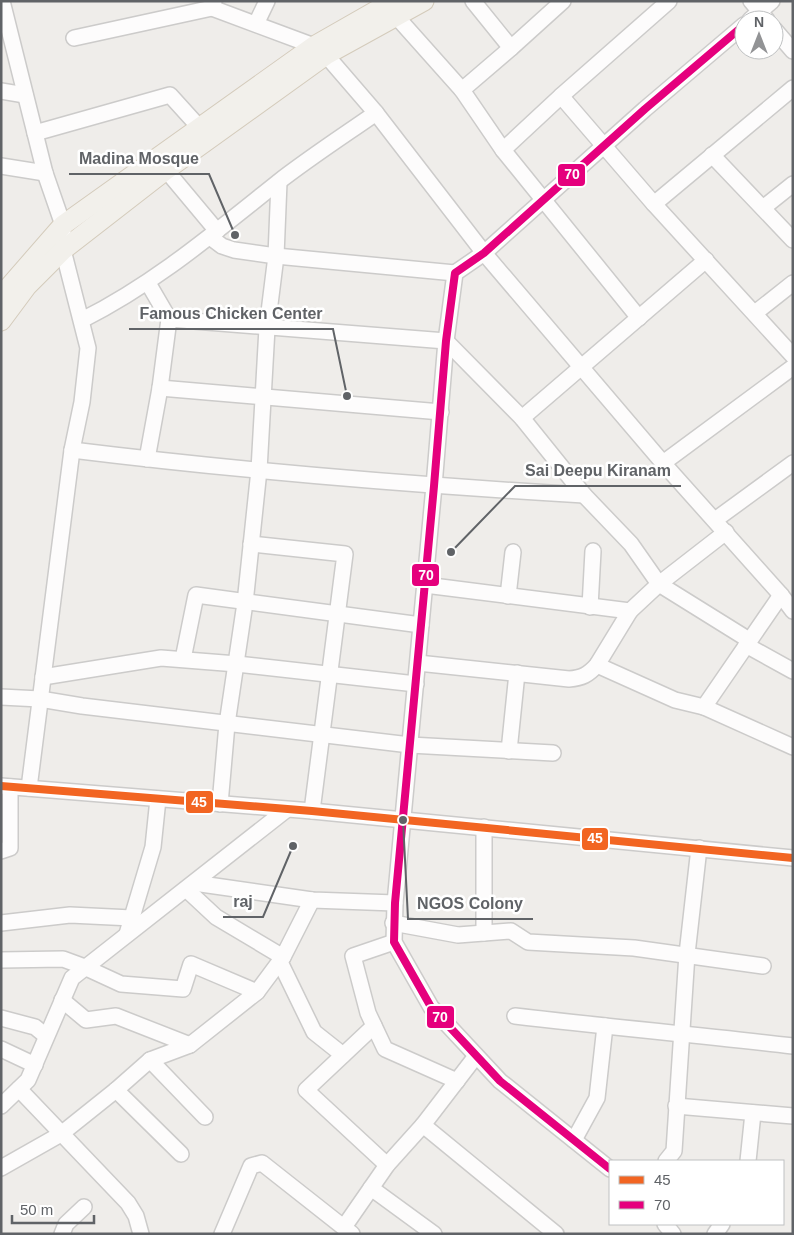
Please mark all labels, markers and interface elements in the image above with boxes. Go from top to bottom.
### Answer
north arrow [734,10,784,60]
text: N [754,14,764,30]
callout: Madina Mosque [69,143,209,174]
text: Madina Mosque [79,150,199,167]
line badge: 70 [557,163,586,187]
text: 70 [564,166,580,182]
callout: Famous Chicken Center [129,298,333,329]
text: Famous Chicken Center [139,305,323,322]
callout: Sai Deepu Kiranam [515,455,681,486]
text: Sai Deepu Kiranam [525,462,671,479]
line badge: 70 [411,563,440,587]
text: 70 [418,567,434,583]
line badge: 45 [185,790,214,814]
text: 45 [191,794,207,810]
line badge: 45 [581,827,609,851]
text: 45 [587,830,603,846]
callout: raj [223,886,263,917]
callout: NGOS Colony [408,888,533,919]
text: raj [233,893,253,910]
text: NGOS Colony [417,895,523,912]
line badge: 70 [426,1005,455,1029]
text: 70 [432,1009,448,1025]
legend [609,1160,784,1225]
text: 45 [654,1171,671,1188]
scale bar [12,1192,95,1224]
text: 70 [654,1196,671,1213]
text: 50 m [20,1201,53,1218]

